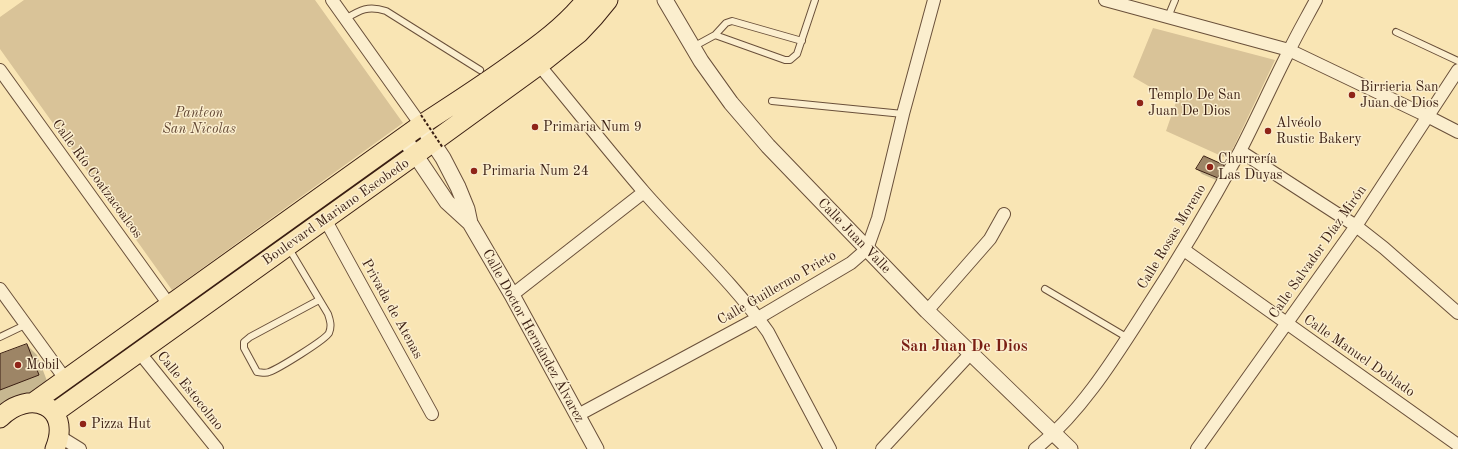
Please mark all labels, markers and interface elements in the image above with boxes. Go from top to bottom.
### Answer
place label: Birrieria San Juan de Dios [1360,79,1439,112]
place label: Templo De San Juan De Dios [1148,87,1241,120]
marker: Birrieria San Juan de Dios [1347,90,1357,100]
marker: Templo De San Juan De Dios [1135,98,1145,108]
park label: Panteon San Nicolas [162,105,236,138]
place label: Alvéolo Rustic Bakery [1276,115,1362,148]
street label: Calle Río Coatzacoalcos [48,116,146,242]
place label: Primaria Num 9 [543,119,642,135]
marker: Primaria Num 9 [530,122,540,132]
marker: Alvéolo Rustic Bakery [1263,126,1273,136]
place label: Churrería Las Duyas [1218,151,1283,184]
street label: Boulevard Mariano Escobedo [259,155,413,269]
marker: Churrería Las Duyas [1205,162,1215,172]
place label: Primaria Num 24 [482,163,589,179]
marker: Primaria Num 24 [469,166,479,176]
street label: Calle Rosas Moreno [1134,181,1210,293]
street label: Calle Salvador Díaz Mirón [1266,182,1370,322]
street label: Calle Juan Valle [814,195,894,277]
street label: Calle Doctor Hernández Álvarez [478,246,588,426]
street label: Calle Guillermo Prieto [715,247,839,329]
street label: Privada de Atenas [358,256,426,362]
street label: Calle Manuel Doblado [1300,311,1418,401]
district label: San Juan De Dios [900,337,1028,357]
street label: Calle Estocolmo [153,348,227,434]
place label: Mobil [26,357,59,373]
marker: Mobil [13,360,23,370]
place label: Pizza Hut [91,416,151,432]
marker: Pizza Hut [78,419,88,429]

